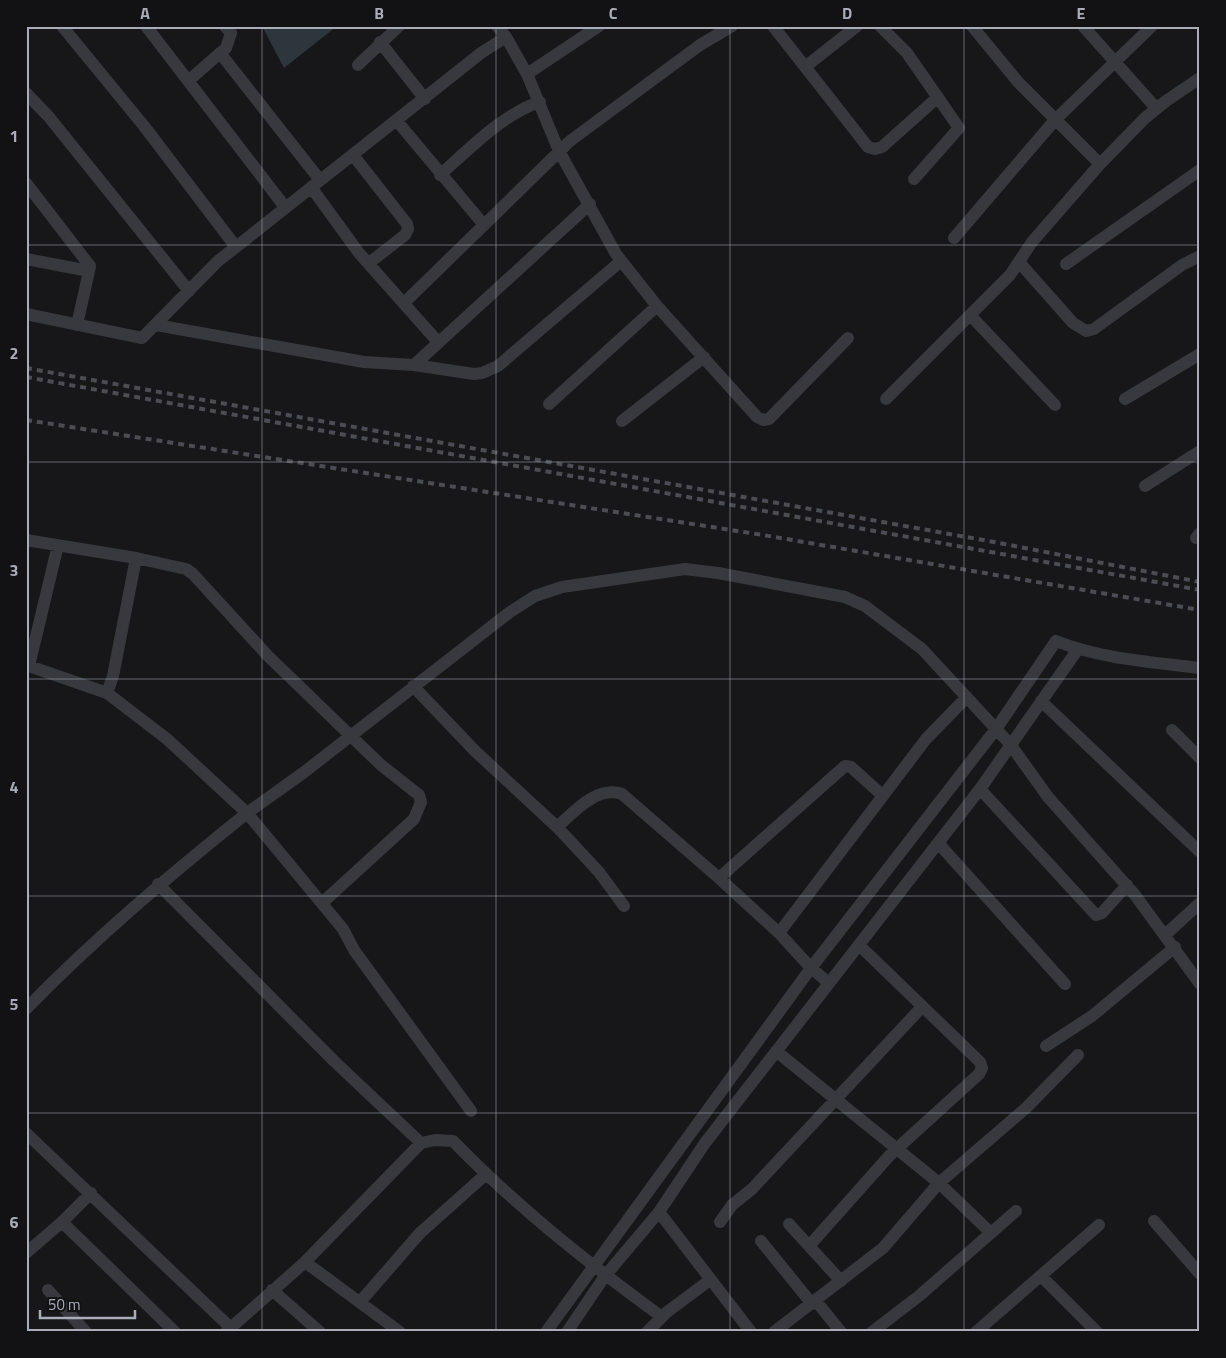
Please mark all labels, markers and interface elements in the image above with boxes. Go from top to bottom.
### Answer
text: A [140,1,150,25]
text: B [374,1,384,25]
text: C [609,1,618,25]
text: D [842,1,852,25]
text: E [1077,1,1086,25]
text: 1 [10,124,18,148]
text: 2 [10,341,18,365]
text: 3 [10,558,18,582]
text: 4 [10,775,19,799]
text: 5 [10,992,19,1016]
text: 6 [10,1210,19,1234]
scale bar [40,1288,135,1320]
text: 50 m [48,1293,81,1316]

